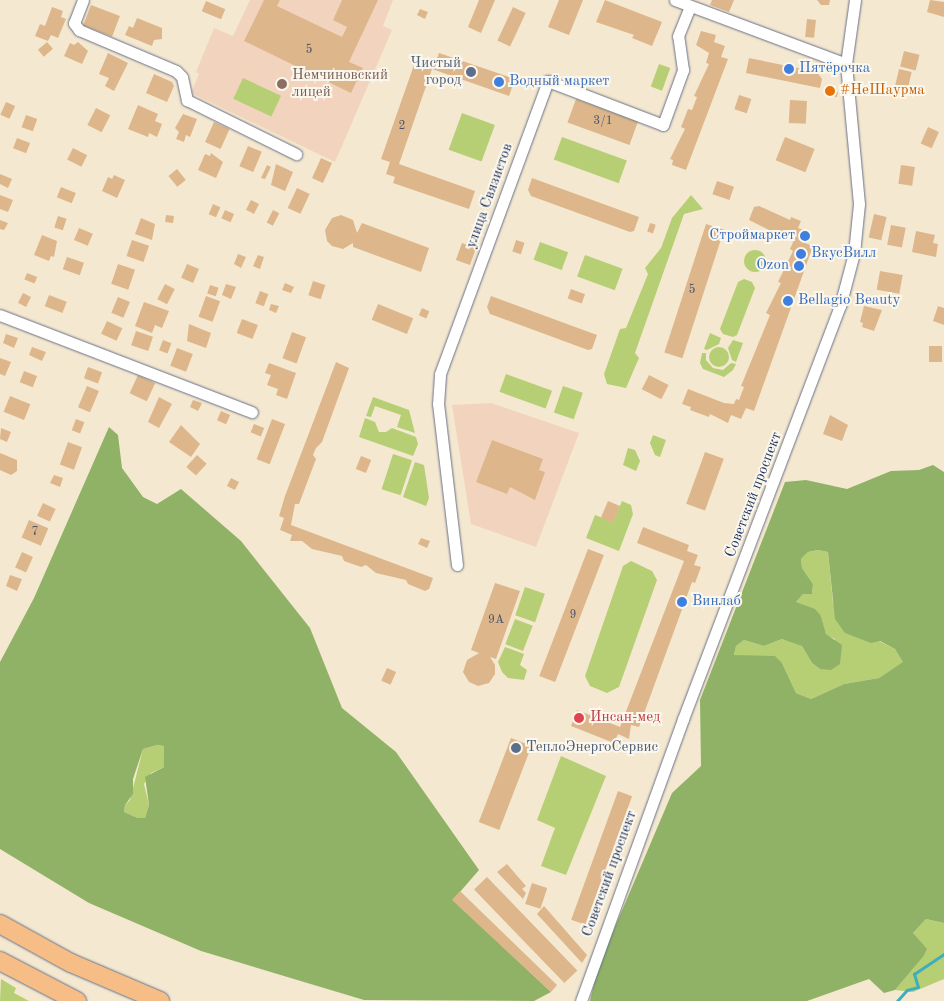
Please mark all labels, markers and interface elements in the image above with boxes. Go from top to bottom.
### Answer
house number: 5 [306,44,312,58]
place label: Чистый город [410,54,461,89]
place label: Пятёрочка [799,60,870,78]
marker: Пятёрочка [783,63,795,75]
place label: Немчиновский лицей [292,66,388,101]
marker: Чистый город [465,66,477,78]
place label: Водный маркет [509,73,609,91]
marker: Водный маркет [493,76,505,88]
marker: Немчиновский лицей [276,78,288,90]
place label: #НеШаурма [840,82,925,100]
marker: #НеШаурма [824,85,836,97]
house number: 3/1 [593,115,613,129]
house number: 2 [399,120,405,134]
street label: улица Связистов [463,141,517,251]
place label: Строймаркет [709,227,795,245]
marker: Строймаркет [799,230,811,242]
place label: ВкусВилл [811,245,876,263]
marker: ВкусВилл [795,248,807,260]
place label: Ozon [756,257,789,275]
marker: Ozon [793,260,805,272]
house number: 5 [689,284,695,298]
place label: Bellagio Beauty [798,292,900,310]
marker: Bellagio Beauty [782,295,794,307]
street label: Советский проспект [722,430,786,560]
house number: 7 [32,526,38,540]
place label: Винлаб [692,593,741,611]
marker: Винлаб [676,596,688,608]
house number: 9 [570,609,576,623]
house number: 9А [488,614,504,628]
place label: Инсан-мед [590,709,660,727]
marker: Инсан-мед [572,711,586,725]
place label: ТеплоЭнергоСервис [526,739,658,757]
marker: ТеплоЭнергоСервис [510,742,522,754]
street label: Советский проспект [579,809,641,939]

